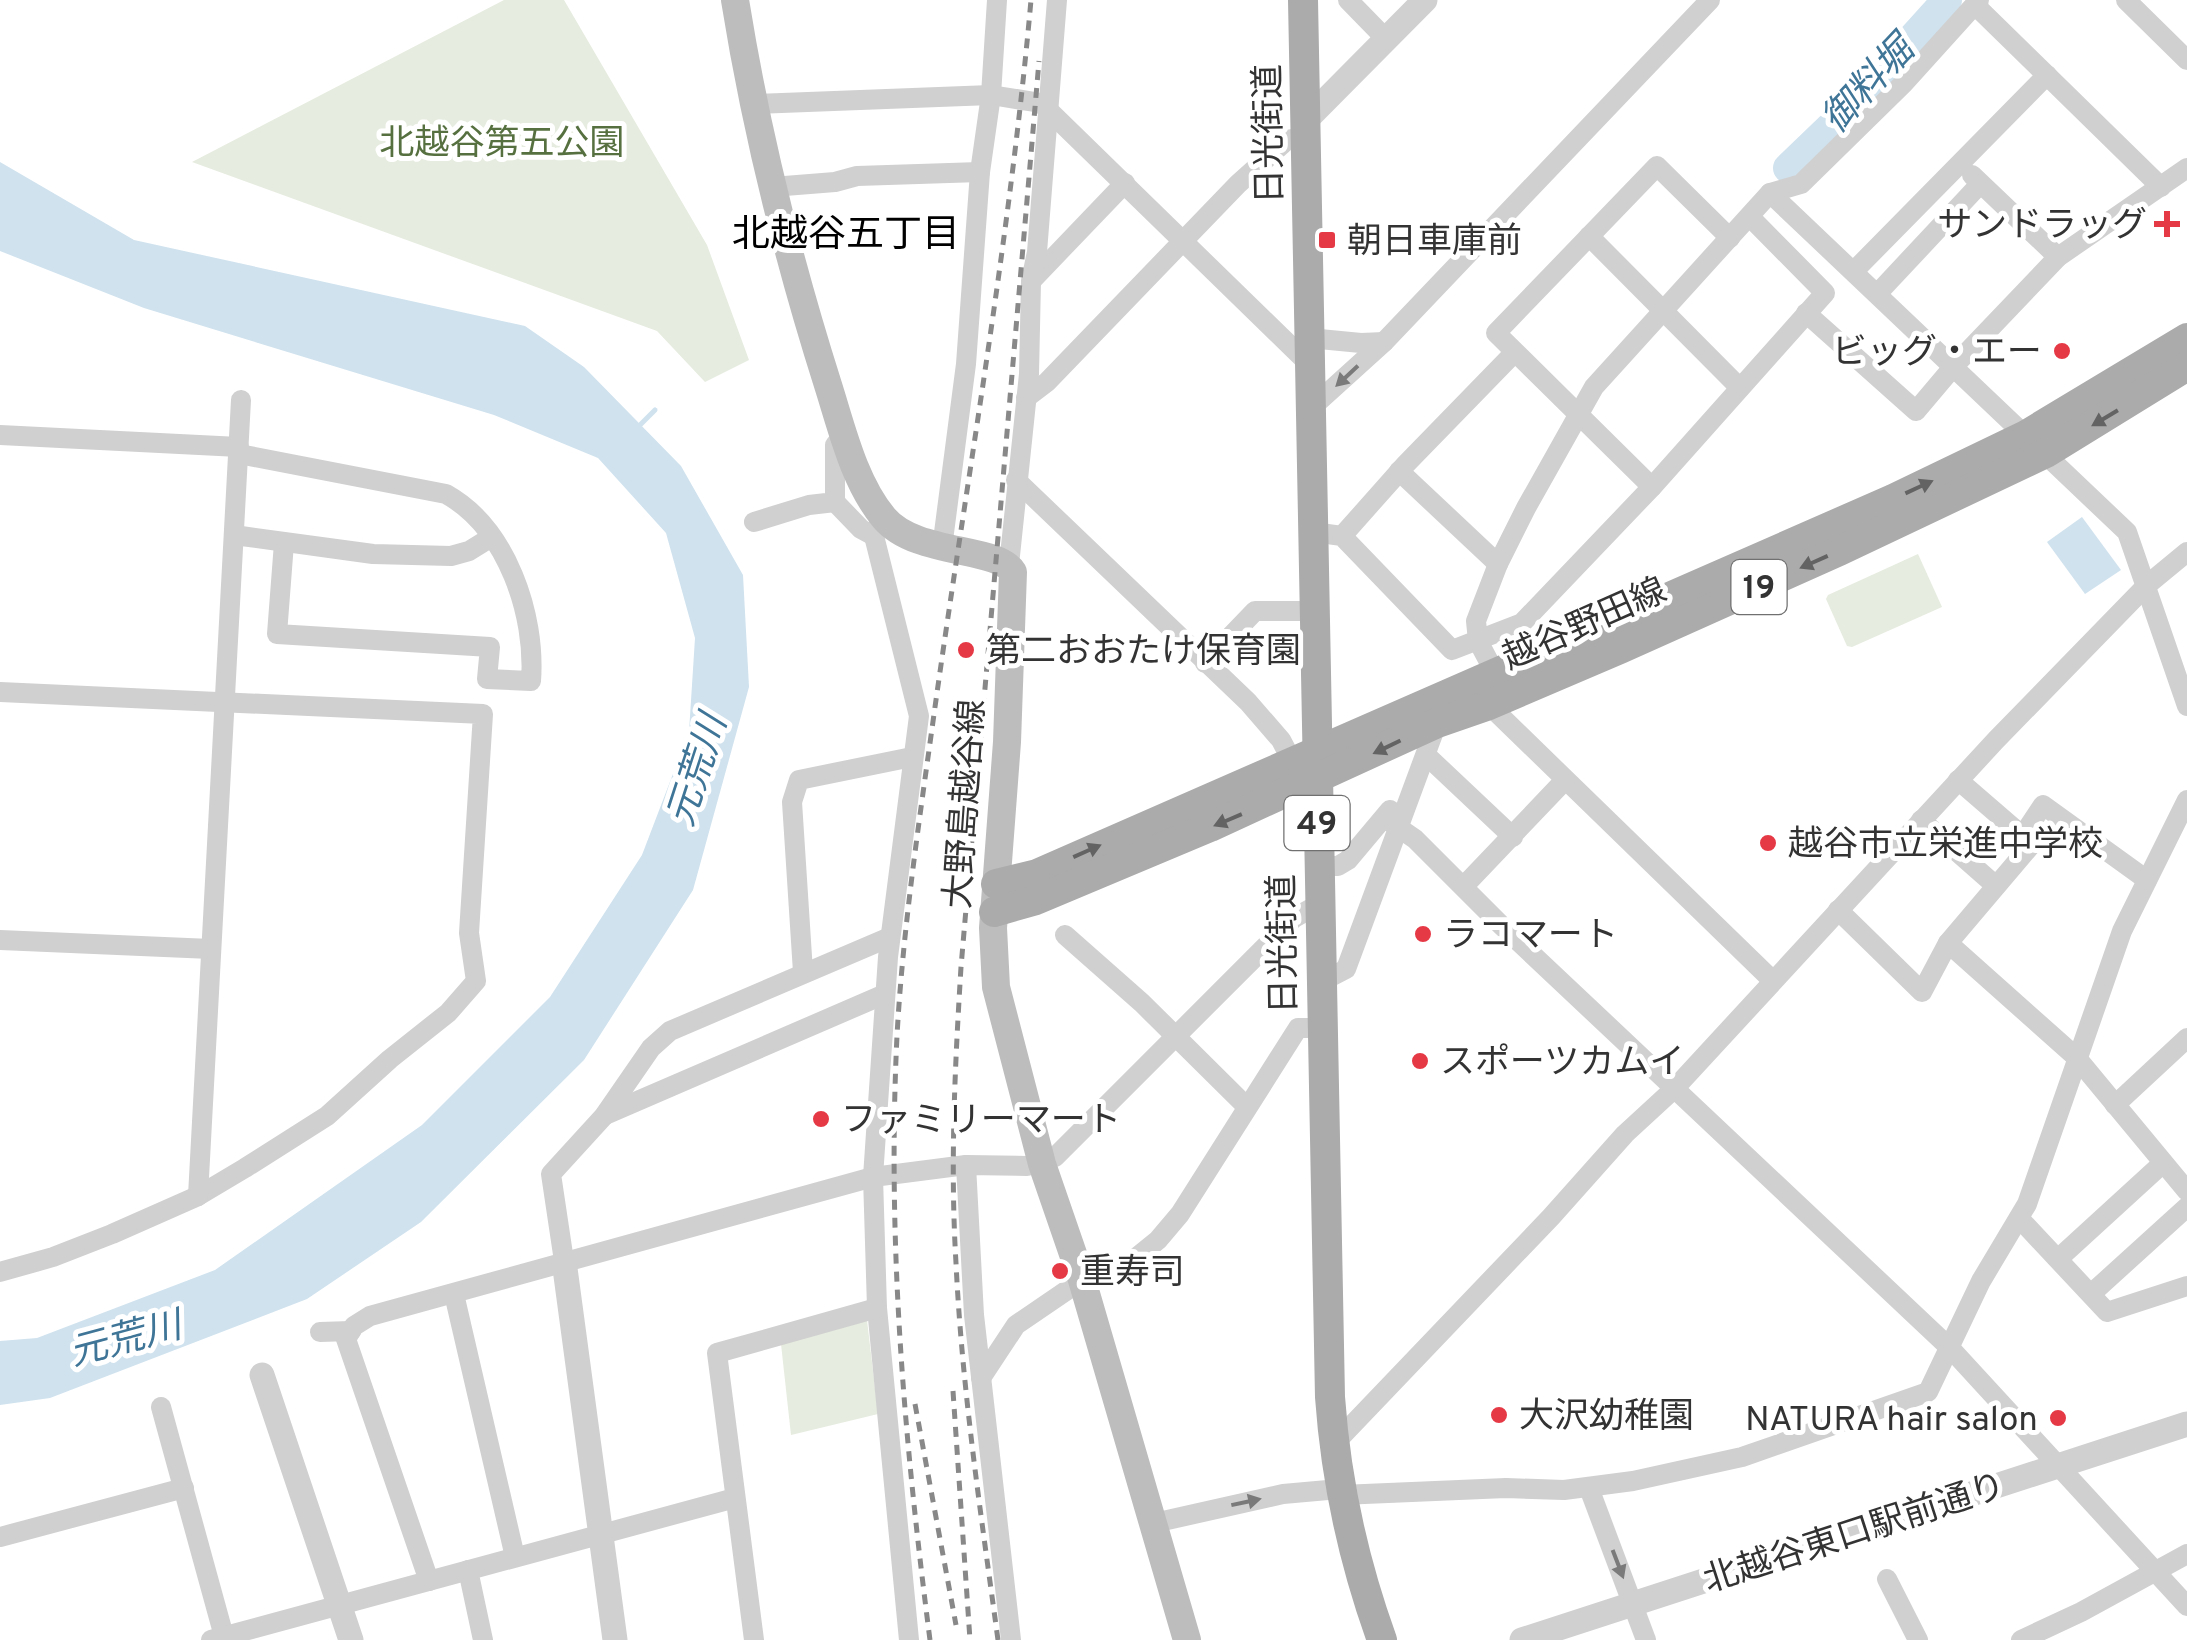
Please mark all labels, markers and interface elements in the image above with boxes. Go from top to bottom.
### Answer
water label: 御料堀 [1813,24,1930,145]
street label: 日光街道 [1248,64,1294,204]
park label: 北越谷第五公園 [379,123,625,167]
place label: サンドラッグ [1937,205,2147,249]
district label: 北越谷五丁目 [732,212,960,261]
marker: サンドラッグ [2156,213,2178,235]
place label: 朝日車庫前 [1347,221,1522,265]
marker: 朝日車庫前 [1316,229,1338,251]
place label: ビッグ・エー [1832,332,2042,376]
marker: ビッグ・エー [2051,340,2073,362]
one-way arrow [1335,364,1360,386]
one-way arrow [2091,409,2119,426]
one-way arrow [1904,479,1934,495]
one-way arrow [1799,554,1829,570]
road number: 19 [1732,560,1786,614]
street label: 越谷野田線 [1496,570,1674,681]
place label: 第二おおたけ保育園 [986,631,1301,675]
marker: 第二おおたけ保育園 [955,639,977,661]
street label: 大野島越谷線 [938,698,996,910]
water label: 元荒川 [658,706,741,833]
one-way arrow [1372,738,1401,755]
road number: 49 [1284,796,1350,850]
one-way arrow [1213,812,1243,828]
place label: 越谷市立栄進中学校 [1788,824,2103,868]
marker: 越谷市立栄進中学校 [1757,832,1779,854]
one-way arrow [1072,843,1102,859]
street label: 日光街道 [1262,874,1308,1014]
place label: ラコマート [1443,915,1618,959]
marker: ラコマート [1412,923,1434,945]
place label: スポーツカムイ [1440,1042,1684,1086]
marker: スポーツカムイ [1409,1050,1431,1072]
place label: ファミリーマート [841,1100,1121,1144]
marker: ファミリーマート [810,1108,832,1130]
place label: 重寿司 [1080,1252,1185,1296]
marker: 重寿司 [1049,1260,1071,1282]
water label: 元荒川 [64,1302,191,1380]
place label: 大沢幼稚園 [1519,1396,1694,1440]
place label: NATURA hair salon [1745,1399,2038,1443]
marker: 大沢幼稚園 [1488,1404,1510,1426]
marker: NATURA hair salon [2047,1407,2069,1429]
street label: 北越谷東口駅前通り [1698,1465,2012,1604]
one-way arrow [1231,1493,1262,1509]
one-way arrow [1611,1549,1626,1579]

